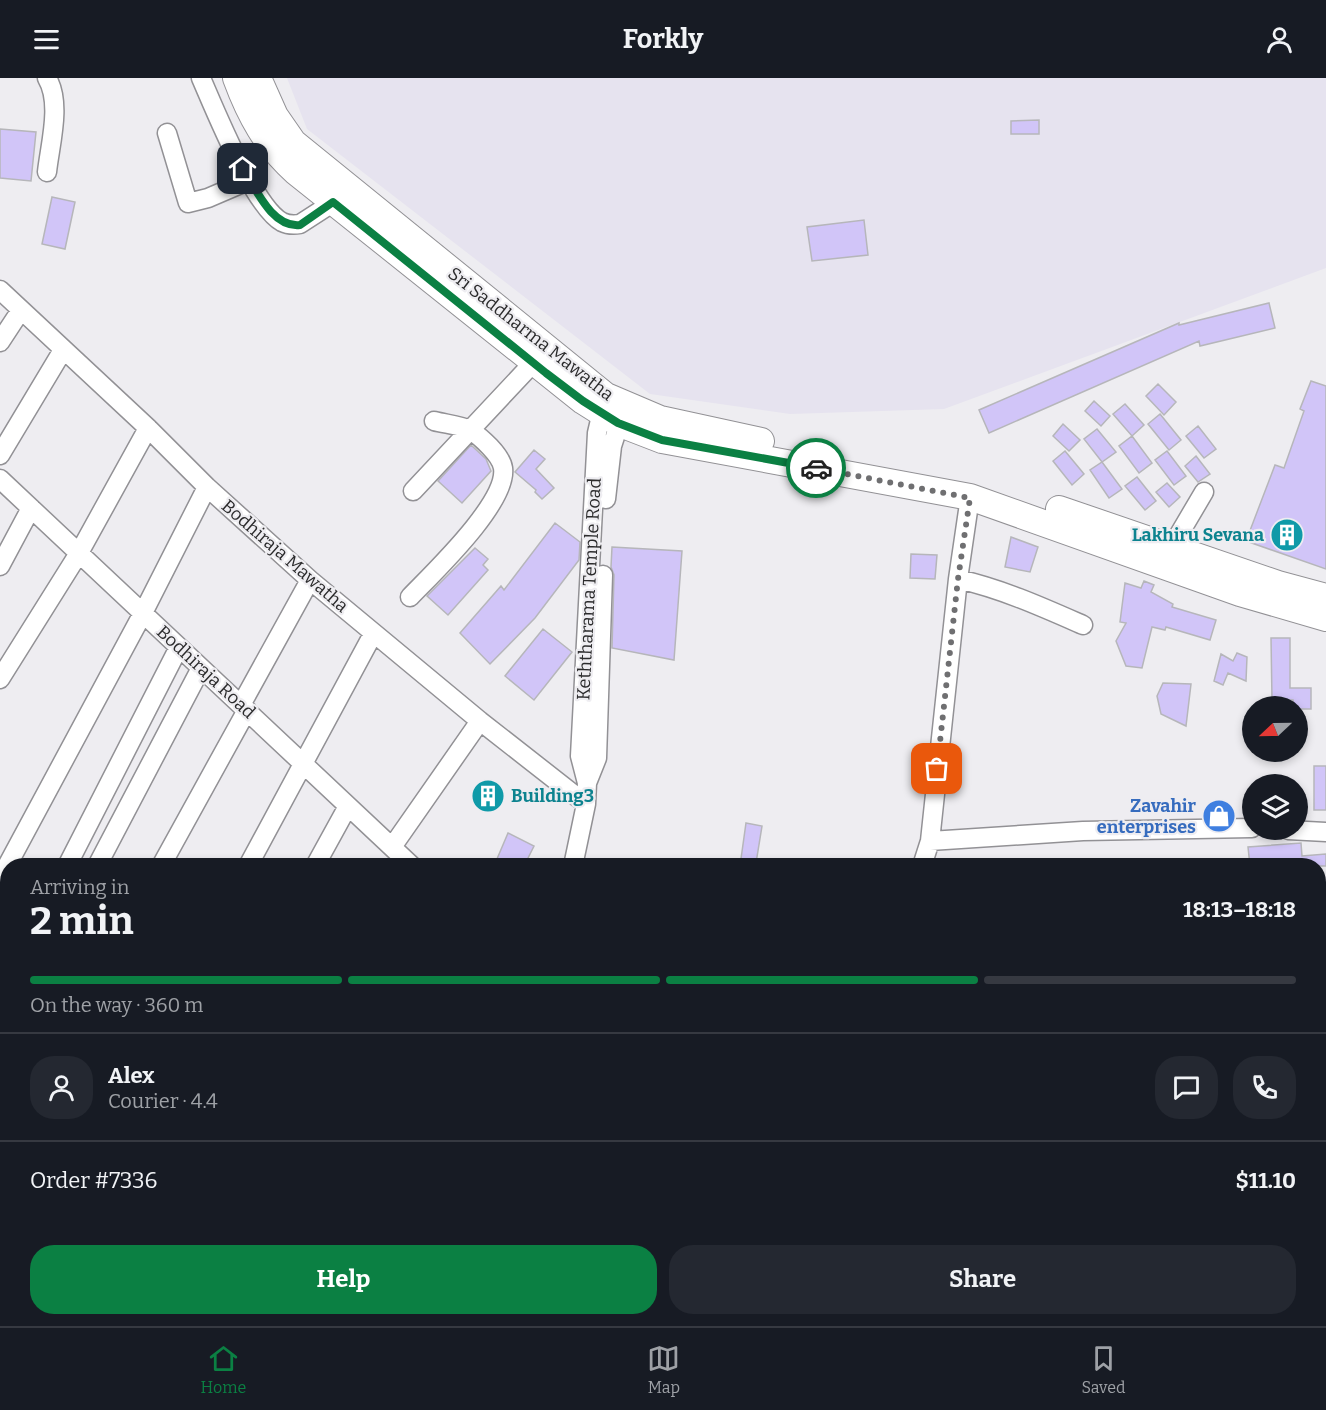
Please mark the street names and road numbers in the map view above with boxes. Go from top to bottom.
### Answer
street label: Sri Saddharma Mawatha [444,262,618,406]
street label: Keththarama Temple Road [572,477,606,701]
street label: Bodhiraja Mawatha [217,495,353,617]
street label: Bodhiraja Road [152,621,260,724]

